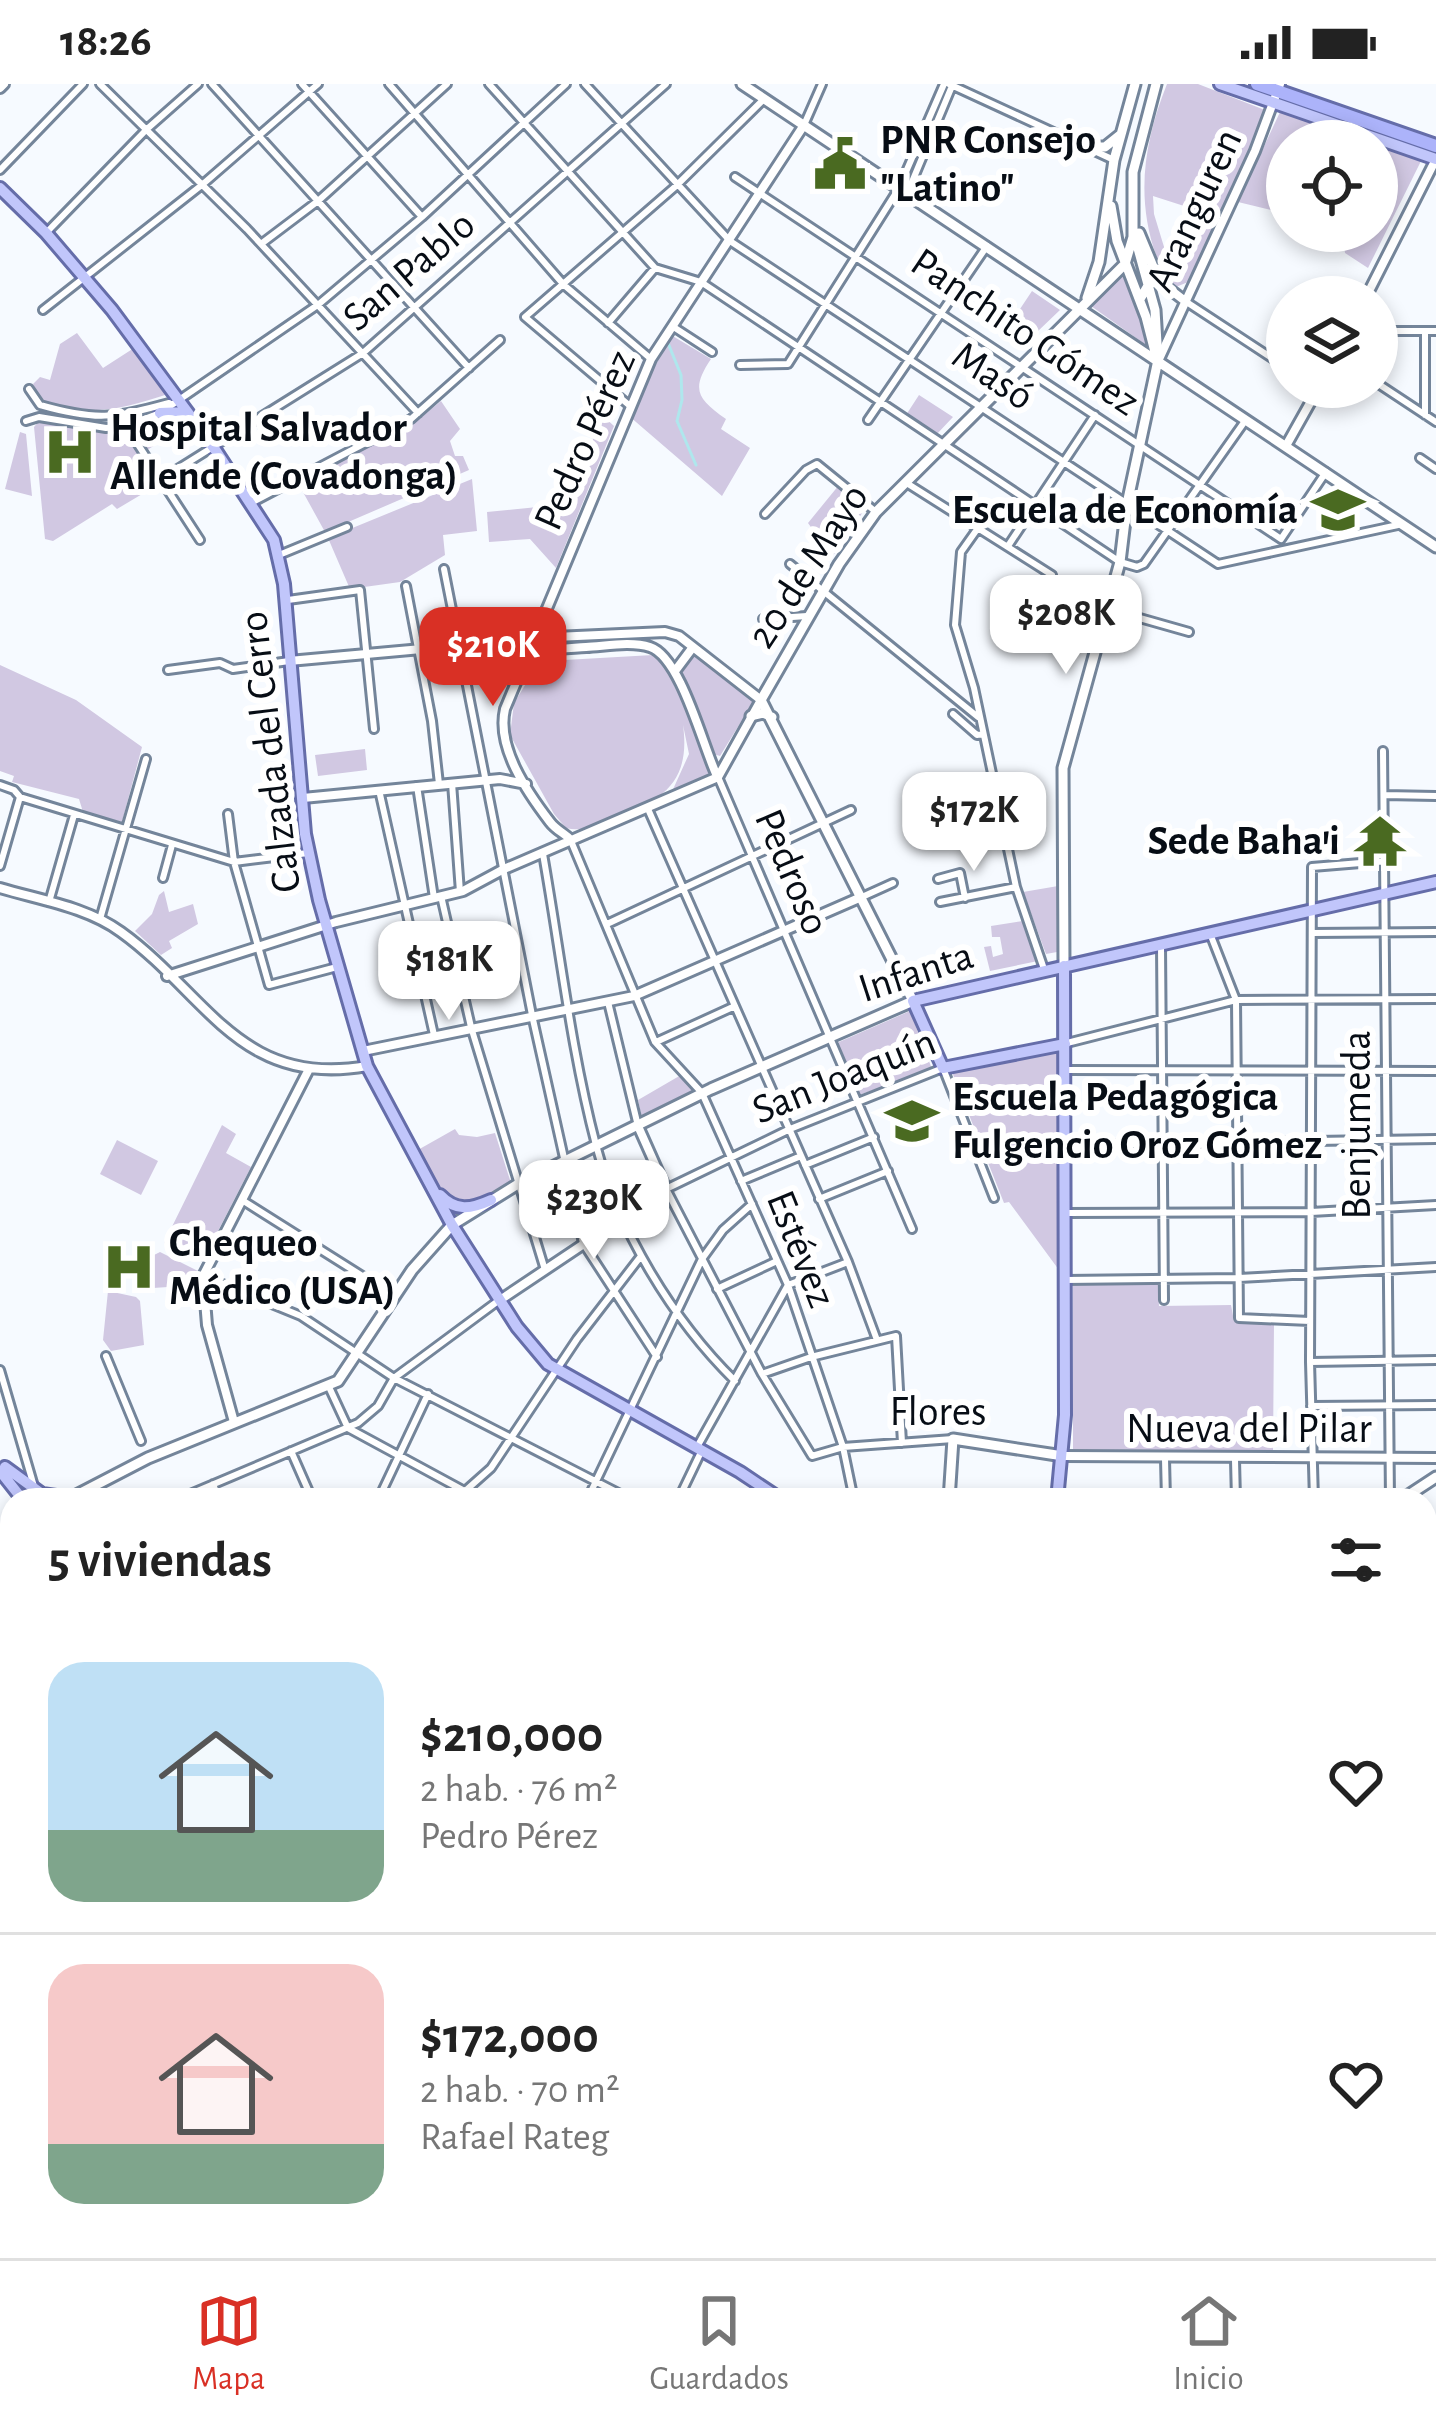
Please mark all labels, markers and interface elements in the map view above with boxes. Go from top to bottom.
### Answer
text: 18:26 [60,19,152,64]
place label: PNR Consejo "Latino" [880,119,1096,209]
map controls [1266,120,1398,408]
button: locate [1266,120,1398,252]
street label: Aranguren [1138,122,1250,298]
public building icon: PNR Consejo "Latino" [811,135,869,193]
street label: San Pablo [335,203,483,339]
street label: Panchito Gómez [904,241,1146,423]
button: layers [1266,276,1398,408]
street label: Masó [945,334,1041,418]
street label: Pedro Pérez [527,344,643,536]
place label: Hospital Salvador Allende (Covadonga) [110,407,458,497]
hospital icon: Hospital Salvador Allende (Covadonga) [41,423,99,481]
street label: 20 de Mayo [740,477,876,655]
school or university icon: Escuela de Economía [1309,481,1367,539]
place label: Escuela de Economía [952,489,1298,531]
pin: $208K [982,575,1150,677]
text: $208K [1017,594,1115,633]
pin: $210K [409,607,577,709]
street label: Calzada del Cerro [232,609,308,895]
text: $210K [446,626,540,665]
pin: $172K [890,772,1058,874]
text: $172K [929,791,1019,830]
street label: Pedroso [747,803,837,941]
temple icon: Sede Baha’i [1351,812,1409,870]
place label: Sede Baha’i [1148,820,1340,862]
pin: $181K [365,921,533,1023]
street label: Infanta [853,934,979,1010]
text: $181K [405,940,493,979]
street label: San Joaquín [746,1020,942,1132]
street label: Benjumeda [1336,1030,1378,1220]
place label: Escuela Pedagógica Fulgencio Oroz Gómez [952,1076,1322,1166]
school or university icon: Escuela Pedagógica Fulgencio Oroz Gómez [883,1092,941,1150]
pin: $230K [510,1160,678,1262]
text: $230K [546,1179,642,1218]
street label: Estévez [759,1185,843,1313]
place label: Chequeo Médico (USA) [169,1222,396,1312]
hospital icon: Chequeo Médico (USA) [100,1238,158,1296]
street label: Flores [889,1391,987,1433]
street label: Nueva del Pilar [1126,1408,1372,1450]
icon: filters [1323,1527,1389,1593]
text: 5 viviendas [48,1535,272,1586]
icon: home [144,1710,288,1854]
text: $210,000 [420,1710,603,1761]
icon: heart [1323,1749,1389,1815]
text: 2 hab. · 76 m² [420,1770,617,1809]
text: Pedro Pérez [420,1817,598,1856]
text: $172,000 [420,2011,599,2062]
icon: home [144,2012,288,2156]
icon: heart [1323,2051,1389,2117]
text: 2 hab. · 70 m² [420,2071,620,2110]
text: Rafael Rateg [420,2118,609,2157]
tab: Mapa [192,2288,265,2400]
tab: Guardados [650,2288,789,2400]
tab: Inicio [1173,2288,1244,2400]

